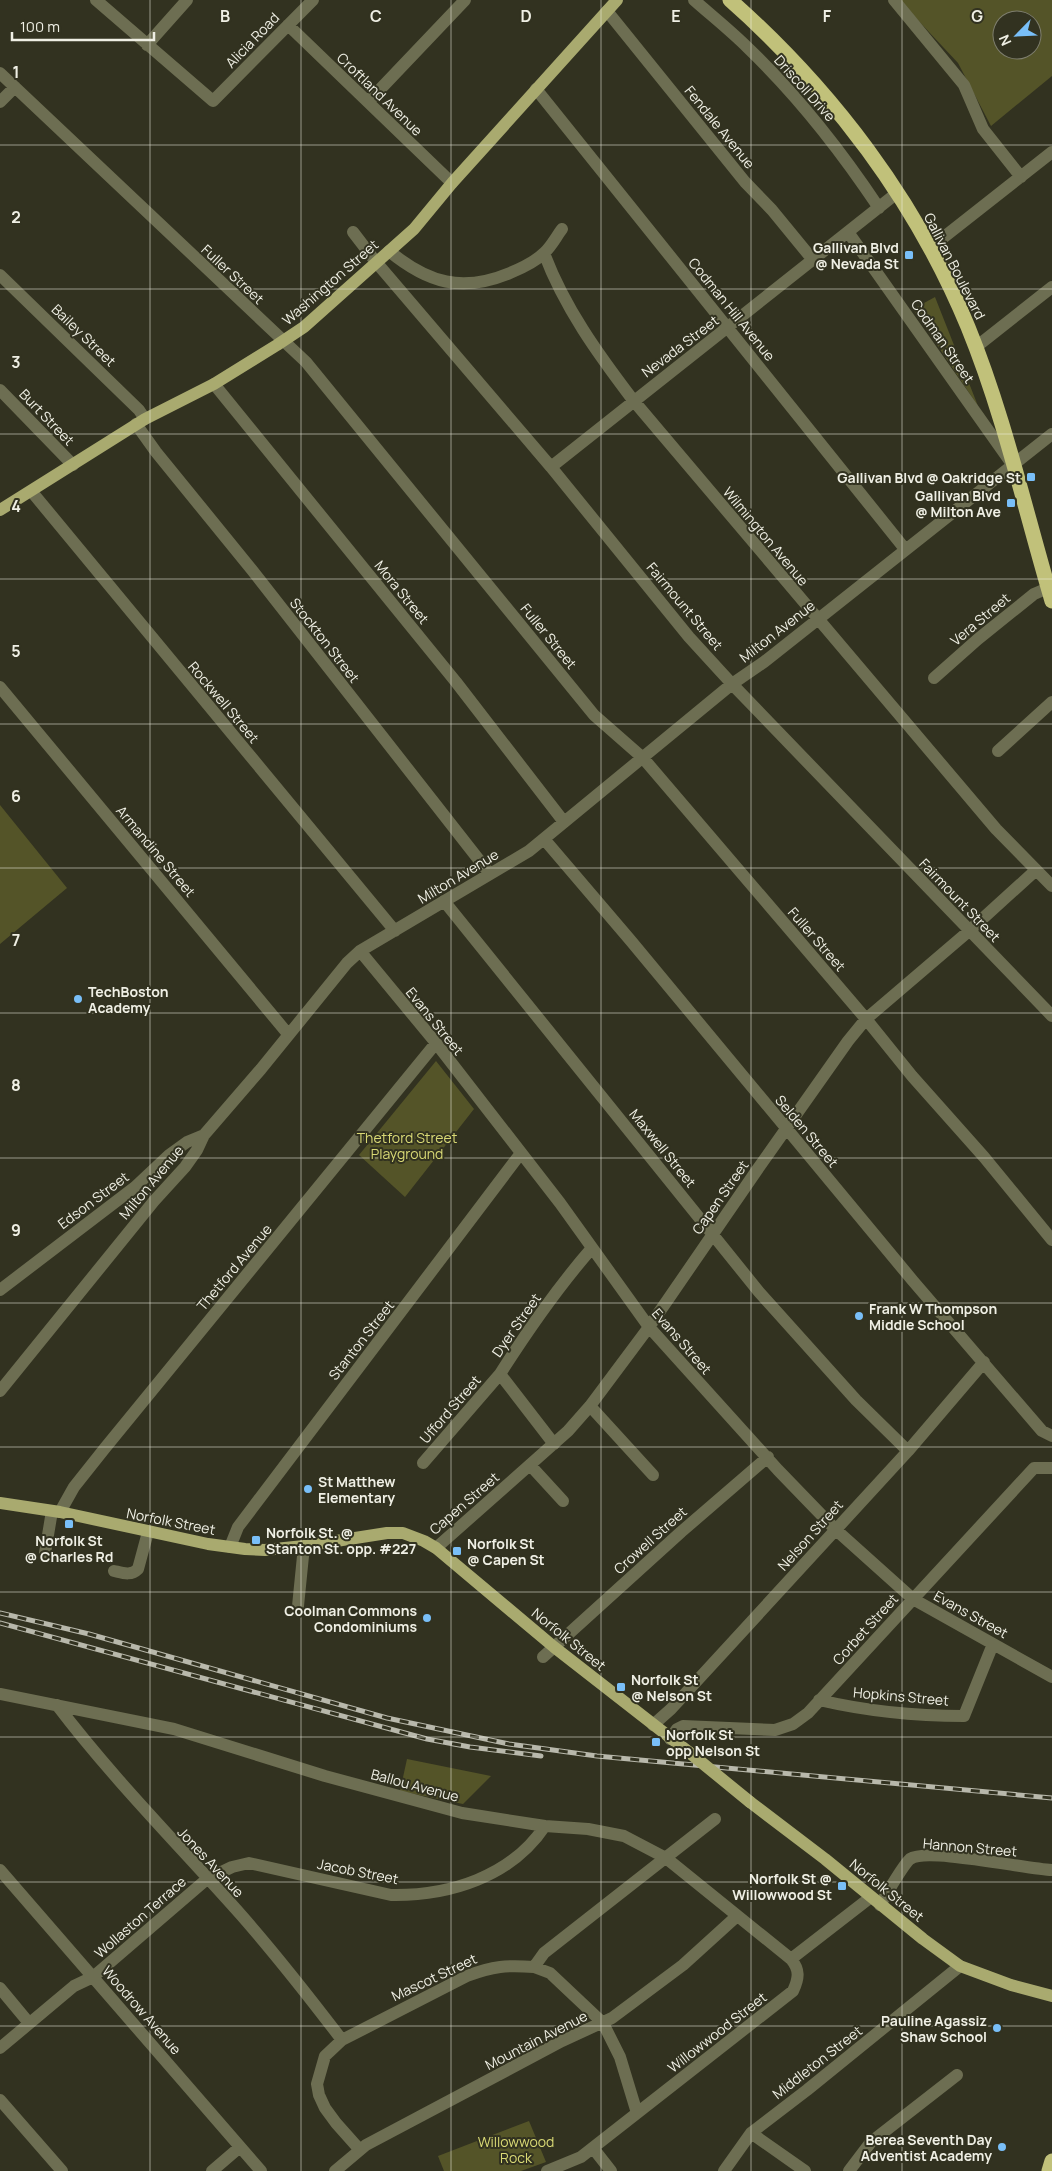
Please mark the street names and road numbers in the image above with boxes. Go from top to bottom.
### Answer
street label: Alicia Road [221,8,283,72]
street label: Croftland Avenue [333,48,427,140]
street label: Driscoll Drive [770,51,840,125]
street label: Fendale Avenue [681,82,759,172]
street label: Gallivan Boulevard [920,210,990,322]
street label: Washington Street [278,235,382,329]
street label: Fuller Street [198,240,269,308]
street label: Codman Hill Avenue [685,253,779,365]
street label: Codman Street [907,295,979,387]
street label: Bailey Street [48,300,120,371]
street label: Nevada Street [638,311,723,381]
street label: Burt Street [15,385,79,450]
street label: Wilmington Avenue [719,482,813,590]
street label: Mora Street [371,556,434,628]
street label: Fairmount Street [643,558,728,654]
street label: Vera Street [946,588,1014,650]
street label: Stockton Street [286,594,364,687]
street label: Milton Avenue [735,596,819,666]
street label: Fuller Street [517,599,582,673]
street label: Rockwell Street [184,657,264,747]
street label: Armandine Street [112,801,200,901]
street label: Milton Avenue [414,844,502,908]
street label: Fairmount Street [915,854,1005,946]
street label: Fuller Street [784,903,850,975]
street label: Evans Street [402,983,468,1059]
street label: Selden Street [771,1091,843,1171]
street label: Maxwell Street [625,1105,701,1192]
street label: Milton Avenue [114,1141,188,1223]
street label: Capen Street [687,1156,753,1238]
street label: Edson Street [54,1167,133,1233]
street label: Thetford Avenue [192,1220,276,1314]
street label: Dyer Street [487,1289,545,1361]
street label: Stanton Street [324,1296,398,1384]
street label: Evans Street [648,1304,716,1378]
street label: Ufford Street [415,1371,485,1447]
street label: Capen Street [425,1467,503,1538]
street label: Nelson Street [773,1495,847,1574]
street label: Crowell Street [609,1502,691,1578]
street label: Norfolk Street [125,1503,217,1539]
street label: Evans Street [931,1586,1012,1642]
street label: Corbet Street [828,1589,902,1669]
street label: Norfolk Street [528,1603,610,1675]
street label: Hopkins Street [852,1682,950,1710]
street label: Ballou Avenue [369,1764,461,1806]
street label: Jones Avenue [174,1823,248,1901]
street label: Hannon Street [922,1833,1018,1861]
street label: Jacob Street [316,1854,401,1888]
street label: Norfolk Street [846,1854,928,1926]
street label: Wollaston Terrace [90,1872,190,1962]
street label: Mascot Street [388,1949,480,2005]
street label: Woodrow Avenue [98,1962,186,2058]
street label: Willowwood Street [664,1987,771,2077]
street label: Mountain Avenue [482,2006,590,2074]
street label: Middleton Street [768,2021,866,2103]

